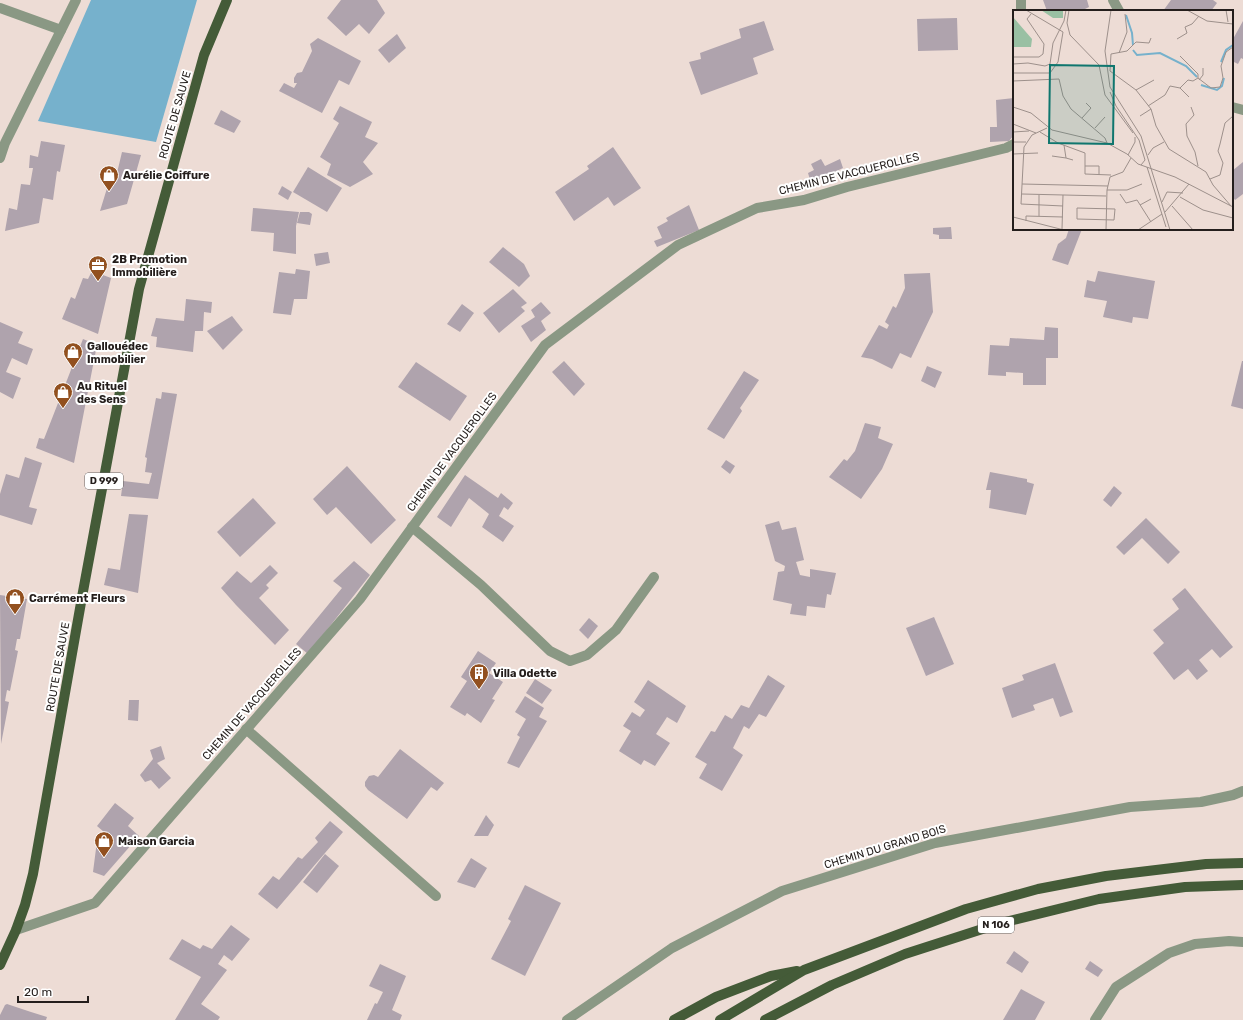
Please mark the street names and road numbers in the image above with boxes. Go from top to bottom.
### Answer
street label: ROUTE DE SAUVE [156,69,194,160]
street label: CHEMIN DE VACQUEROLLES [777,150,921,198]
street label: CHEMIN DE VACQUEROLLES [404,390,500,514]
road number: D 999 [85,473,123,489]
street label: ROUTE DE SAUVE [44,621,72,713]
street label: CHEMIN DE VACQUEROLLES [200,645,304,763]
street label: CHEMIN DU GRAND BOIS [823,822,948,872]
road number: N 106 [978,917,1014,933]

